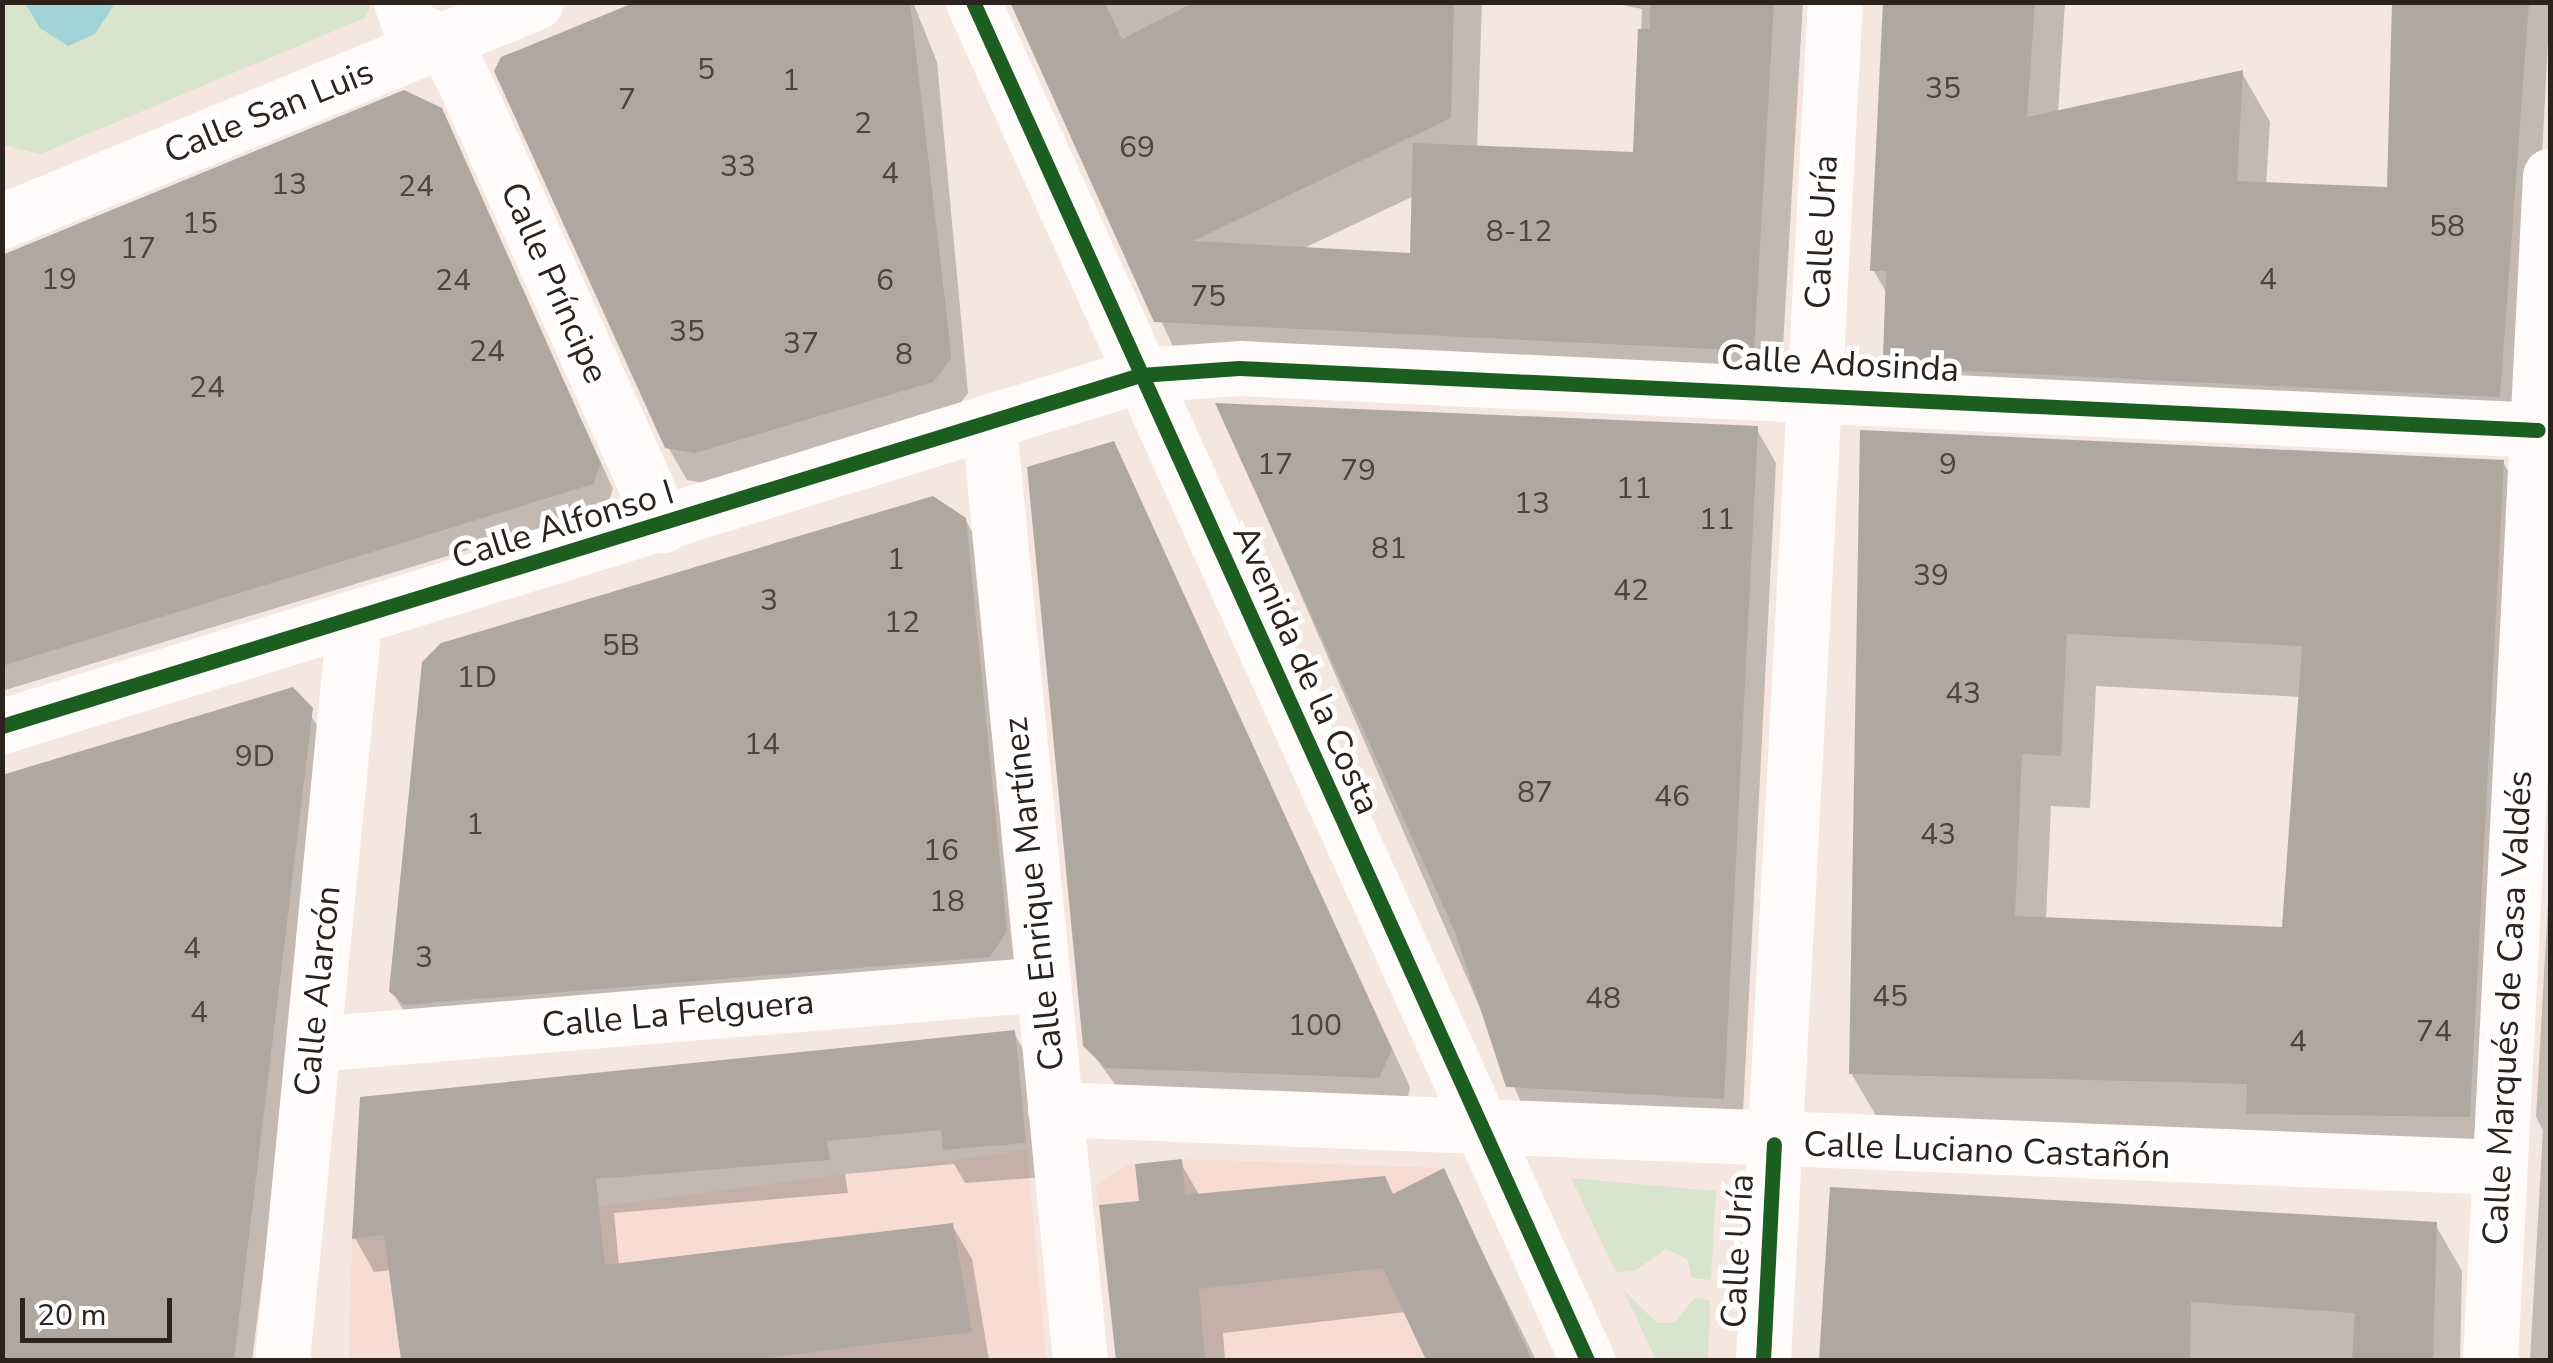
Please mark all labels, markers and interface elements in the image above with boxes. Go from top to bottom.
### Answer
street label: Calle San Luis [158,51,380,173]
house number: 5 [697,52,715,88]
house number: 1 [782,63,800,99]
house number: 35 [1925,71,1961,107]
house number: 7 [618,82,636,118]
house number: 2 [854,106,872,142]
house number: 69 [1119,130,1155,166]
house number: 33 [720,149,756,185]
street label: Calle Uría [1797,154,1847,310]
house number: 4 [881,156,899,192]
house number: 13 [271,167,307,203]
house number: 24 [398,169,434,205]
street label: Calle Príncipe [491,176,617,390]
house number: 15 [182,206,218,242]
house number: 58 [2429,209,2465,245]
house number: 8-12 [1486,214,1552,250]
house number: 17 [120,231,156,267]
house number: 19 [41,262,77,298]
house number: 4 [2259,262,2277,298]
house number: 24 [435,263,471,299]
house number: 6 [876,263,894,299]
house number: 75 [1190,279,1226,315]
house number: 35 [669,314,705,350]
house number: 37 [783,326,819,362]
house number: 24 [469,334,505,370]
house number: 8 [895,337,913,373]
street label: Calle Adosinda [1720,337,1960,391]
house number: 24 [189,370,225,406]
house number: 17 [1257,447,1293,483]
house number: 9 [1939,447,1957,483]
house number: 79 [1340,453,1376,489]
street label: Calle Alfonso I [447,471,679,579]
house number: 11 [1616,471,1652,507]
house number: 13 [1514,486,1550,522]
house number: 11 [1699,502,1735,538]
street label: Avenida de la Costa [1223,519,1389,821]
house number: 81 [1371,531,1407,567]
house number: 1 [887,542,905,578]
house number: 39 [1913,558,1949,594]
house number: 42 [1613,573,1649,609]
house number: 3 [760,583,778,619]
house number: 12 [884,605,920,641]
house number: 5B [602,628,640,664]
house number: 1D [457,660,497,696]
house number: 43 [1945,676,1981,712]
street label: Calle Enrique Martínez [995,715,1073,1073]
house number: 14 [744,727,780,763]
house number: 9D [235,739,275,775]
street label: Calle Marqués de Casa Valdés [2475,769,2541,1247]
house number: 87 [1517,775,1553,811]
house number: 46 [1654,779,1690,815]
house number: 1 [466,807,484,843]
house number: 43 [1920,817,1956,853]
house number: 16 [923,833,959,869]
street label: Calle Alarcón [286,884,350,1098]
house number: 18 [929,884,965,920]
house number: 4 [183,931,201,967]
house number: 3 [415,940,433,976]
house number: 45 [1872,979,1908,1015]
street label: Calle La Felguera [540,981,816,1047]
house number: 48 [1585,981,1621,1017]
house number: 4 [190,995,208,1031]
house number: 100 [1288,1008,1342,1044]
house number: 74 [2416,1014,2452,1050]
house number: 4 [2289,1024,2307,1060]
street label: Calle Luciano Castañón [1803,1124,2171,1178]
street label: Calle Uría [1713,1173,1763,1329]
scale bar [25,1278,178,1340]
text: 20 m [37,1295,106,1336]

